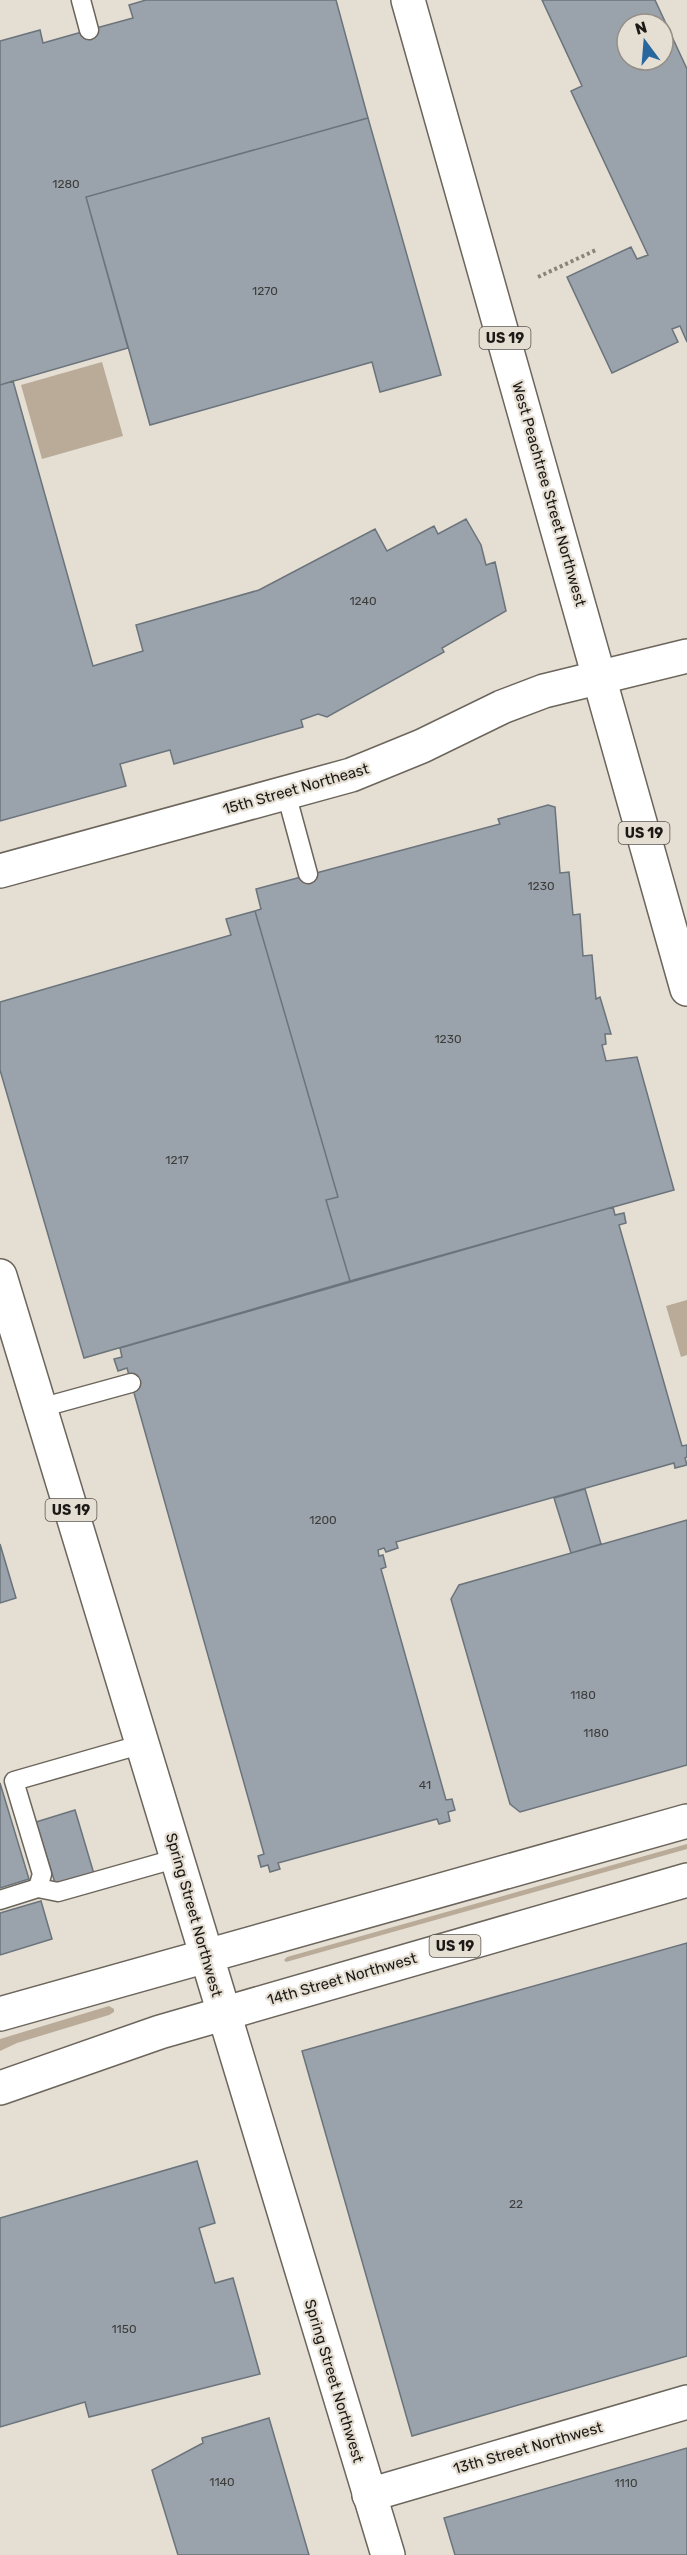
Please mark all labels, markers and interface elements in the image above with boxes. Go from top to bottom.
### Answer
north arrow [615,12,675,72]
text: N [633,17,649,39]
house number: 1280 [52,177,80,191]
house number: 1270 [252,284,278,298]
road number: US 19 [480,327,530,349]
street label: West Peachtree Street Northwest [508,379,590,609]
house number: 1240 [349,594,377,608]
street label: 15th Street Northeast [221,760,371,818]
road number: US 19 [618,822,670,844]
house number: 1230 [527,879,555,893]
house number: 1230 [434,1032,462,1046]
house number: 1217 [165,1153,189,1167]
road number: US 19 [46,1499,97,1521]
house number: 1200 [309,1513,337,1527]
house number: 1180 [570,1688,596,1702]
house number: 1180 [583,1726,609,1740]
house number: 41 [419,1778,431,1792]
street label: Spring Street Northwest [162,1831,226,1999]
road number: US 19 [430,1935,480,1957]
street label: 14th Street Northwest [265,1949,419,2009]
house number: 22 [509,2197,523,2211]
street label: Spring Street Northwest [301,2297,367,2465]
house number: 1150 [111,2322,137,2336]
street label: 13th Street Northwest [451,2418,605,2478]
house number: 1140 [209,2475,235,2489]
house number: 1110 [614,2476,638,2490]

